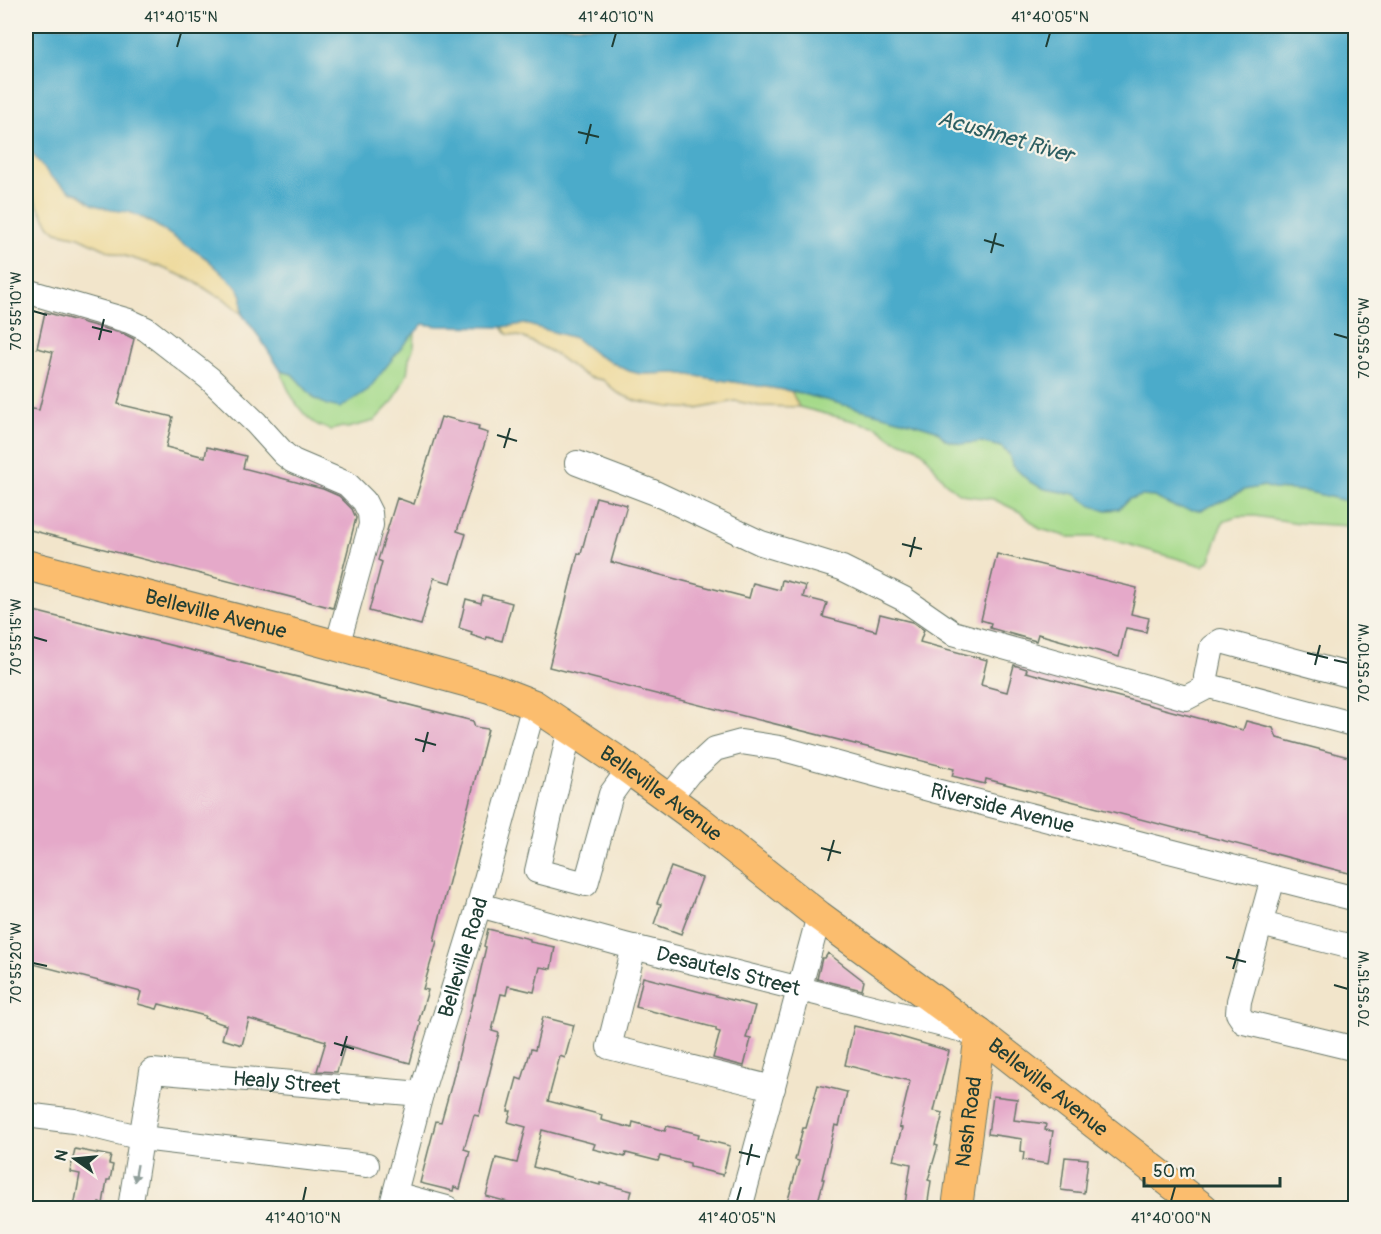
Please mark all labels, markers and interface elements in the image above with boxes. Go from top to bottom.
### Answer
text: 41°40'15"N [144,8,218,27]
text: 41°40'10"N [578,8,654,27]
text: 41°40'05"N [1011,8,1089,27]
water label: Acushnet River [935,104,1080,171]
text: 70°55'10"W [7,271,26,351]
text: 70°55'05"W [1355,297,1374,379]
street label: Belleville Avenue [142,583,290,646]
text: 70°55'15"W [7,598,26,675]
text: 70°55'10"W [1355,623,1374,703]
street label: Belleville Avenue [594,740,728,848]
street label: Riverside Avenue [928,777,1077,840]
street label: Belleville Road [432,894,494,1021]
text: 70°55'20"W [7,922,26,1004]
street label: Desautels Street [653,940,804,1003]
text: 70°55'15"W [1355,950,1374,1027]
street label: Belleville Avenue [982,1032,1114,1143]
street label: Healy Street [232,1065,342,1101]
street label: Nash Road [950,1075,988,1169]
north arrow [45,1129,105,1189]
text: N [50,1147,73,1163]
scale bar [1144,1150,1280,1188]
text: 50 m [1153,1160,1195,1183]
one-way arrow [131,1164,140,1183]
text: 41°40'10"N [265,1209,341,1228]
text: 41°40'05"N [698,1209,776,1228]
text: 41°40'00"N [1131,1209,1211,1228]

